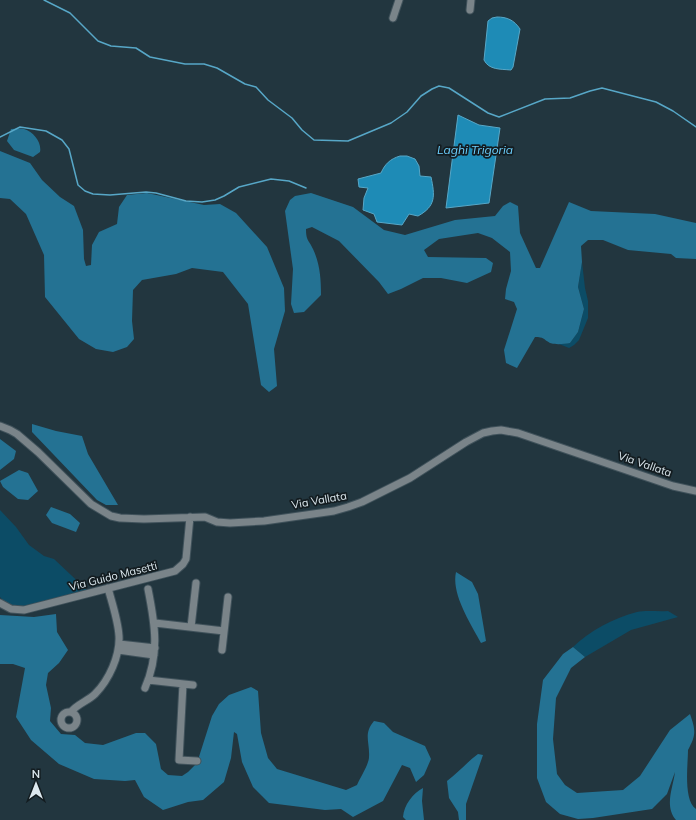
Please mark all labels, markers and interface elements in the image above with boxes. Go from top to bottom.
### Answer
water label: Laghi Trigoria [437,142,513,157]
street label: Via Vallata [616,448,674,480]
street label: Via Vallata [290,488,348,512]
street label: Via Guido Masetti [68,558,158,594]
north arrow [16,764,56,804]
text: N [32,767,40,781]

